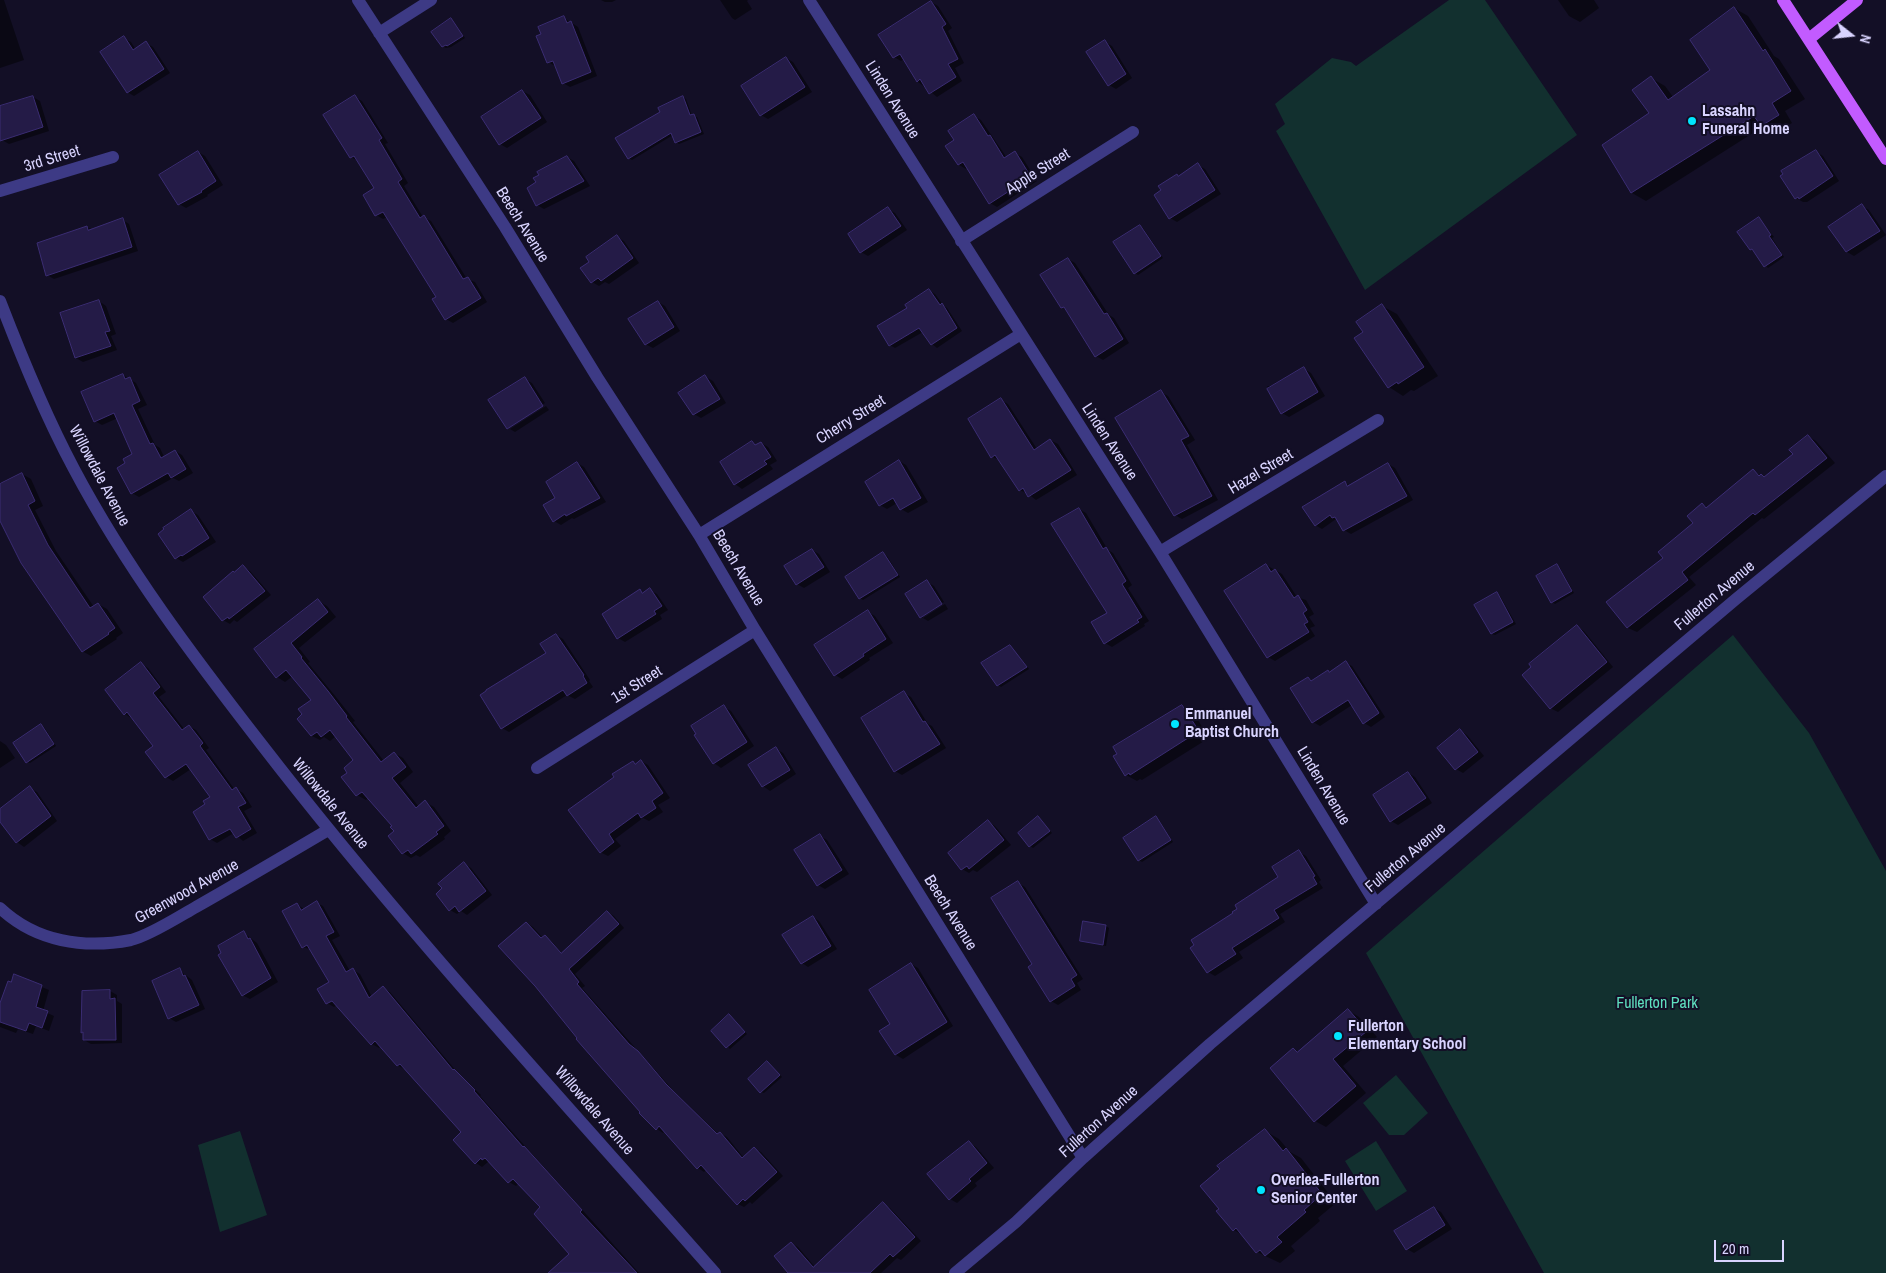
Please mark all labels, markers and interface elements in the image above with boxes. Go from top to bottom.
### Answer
north arrow [1826,10,1876,60]
text: N [1856,33,1875,46]
street label: Linden Avenue [861,58,923,142]
place label: Lassahn Funeral Home [1702,102,1789,140]
marker: Lassahn Funeral Home [1686,115,1698,127]
street label: 3rd Street [22,141,82,177]
street label: Apple Street [1002,145,1074,199]
street label: Beech Avenue [491,184,553,266]
street label: Cherry Street [813,391,889,449]
street label: Linden Avenue [1077,400,1141,484]
street label: Willowdale Avenue [64,422,134,530]
street label: Hazel Street [1225,445,1297,499]
street label: Beech Avenue [708,527,768,609]
street label: Fullerton Avenue [1671,557,1759,635]
street label: 1st Street [608,662,666,708]
place label: Emmanuel Baptist Church [1185,705,1279,743]
marker: Emmanuel Baptist Church [1169,718,1181,730]
street label: Linden Avenue [1292,743,1354,829]
street label: Willowdale Avenue [288,755,372,853]
street label: Fullerton Avenue [1362,819,1450,897]
street label: Greenwood Avenue [132,856,242,928]
street label: Beech Avenue [919,872,981,954]
park label: Fullerton Park [1616,994,1698,1014]
place label: Fullerton Elementary School [1348,1017,1466,1055]
marker: Fullerton Elementary School [1332,1030,1344,1042]
street label: Willowdale Avenue [550,1063,638,1159]
street label: Fullerton Avenue [1056,1082,1142,1162]
place label: Overlea-Fullerton Senior Center [1271,1171,1380,1209]
marker: Overlea-Fullerton Senior Center [1255,1184,1267,1196]
scale bar [1716,1230,1786,1262]
text: 20 m [1722,1238,1749,1259]

